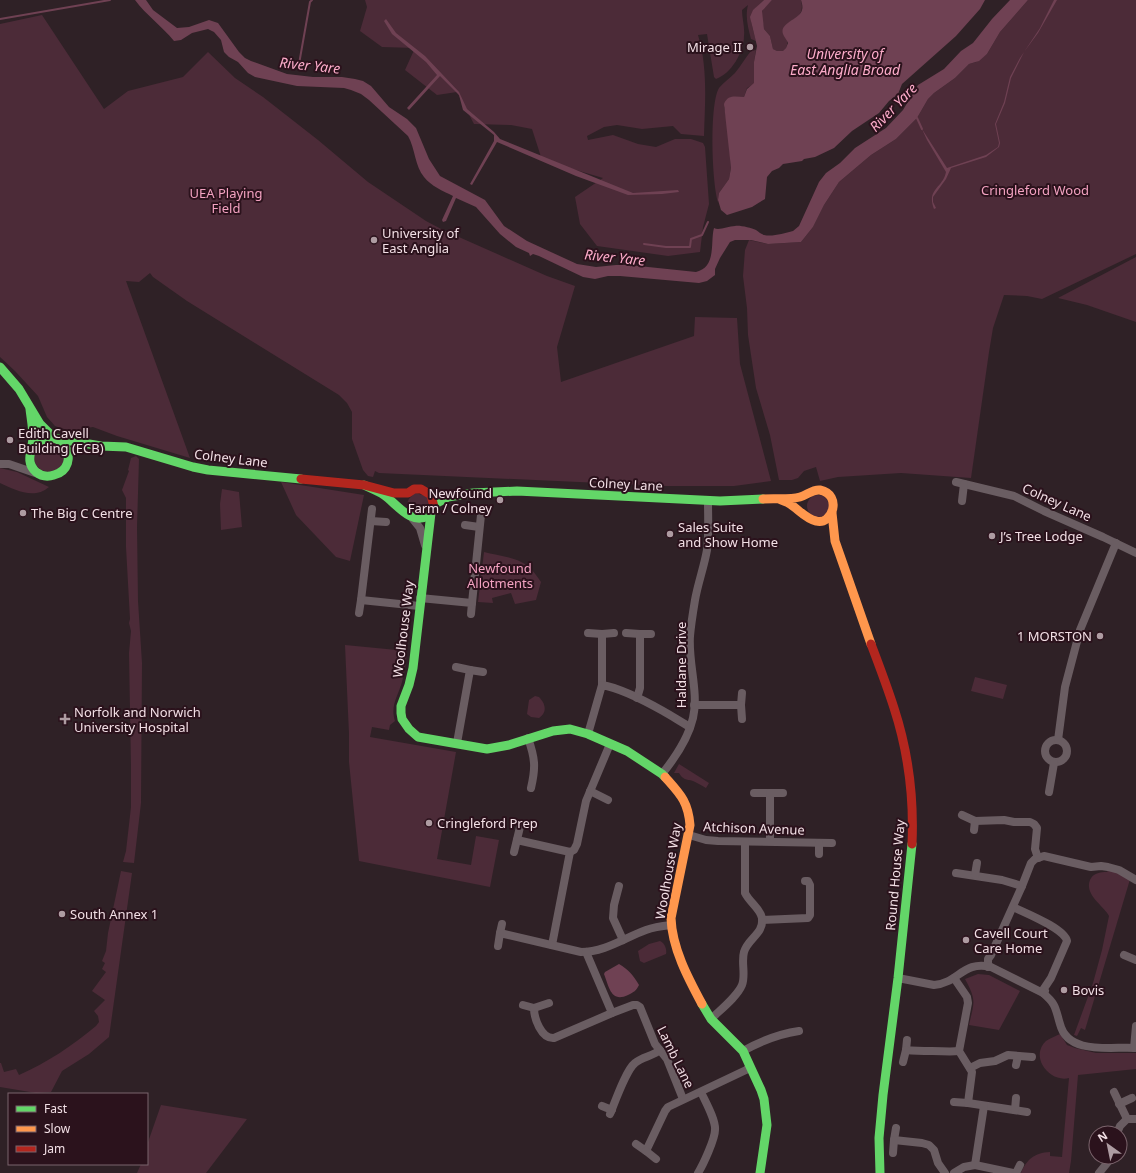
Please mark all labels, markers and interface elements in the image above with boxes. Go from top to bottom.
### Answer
place label: Mirage II [687,38,742,56]
marker: Mirage II [745,42,755,52]
water label: University of East Anglia Broad [790,44,901,79]
water label: River Yare [279,52,341,78]
water label: River Yare [865,78,921,136]
park label: Cringleford Wood [981,181,1089,199]
park label: UEA Playing Field [190,184,262,217]
place label: University of East Anglia [382,224,460,257]
marker: University of East Anglia [369,235,379,245]
water label: River Yare [584,244,646,270]
place label: Edith Cavell Building (ECB) [18,424,104,457]
marker: Edith Cavell Building (ECB) [5,435,15,445]
street label: Colney Lane [193,445,269,471]
street label: Colney Lane [589,473,663,495]
street label: Colney Lane [1020,479,1094,525]
place label: Newfound Farm / Colney [408,484,492,517]
marker: Newfound Farm / Colney [495,495,505,505]
place label: The Big C Centre [31,504,132,522]
marker: The Big C Centre [18,508,28,518]
place label: Sales Suite and Show Home [678,518,778,551]
place label: J’s Tree Lodge [998,527,1083,545]
marker: Sales Suite and Show Home [665,529,675,539]
marker: J’s Tree Lodge [987,531,997,541]
park label: Newfound Allotments [467,559,533,592]
street label: Woolhouse Way [388,579,418,679]
street label: Haldane Drive [672,622,690,708]
place label: 1 MORSTON [1017,627,1092,645]
marker: 1 MORSTON [1095,631,1105,641]
place label: Norfolk and Norwich University Hospital [74,703,201,736]
marker: Norfolk and Norwich University Hospital [59,713,71,725]
place label: Cringleford Prep [437,814,538,832]
street label: Atchison Avenue [703,817,805,839]
marker: Cringleford Prep [424,818,434,828]
street label: Round House Way [881,818,909,931]
street label: Woolhouse Way [651,821,685,921]
place label: South Annex 1 [70,905,158,923]
marker: South Annex 1 [57,909,67,919]
place label: Cavell Court Care Home [974,924,1048,957]
marker: Cavell Court Care Home [961,935,971,945]
place label: Bovis [1072,981,1104,999]
marker: Bovis [1059,985,1069,995]
street label: Lamb Lane [653,1023,699,1091]
legend [8,1093,148,1165]
text: Fast [44,1100,68,1117]
text: Slow [44,1120,71,1137]
north arrow [1088,1125,1128,1165]
text: N [1094,1127,1110,1145]
text: Jam [43,1140,65,1157]

